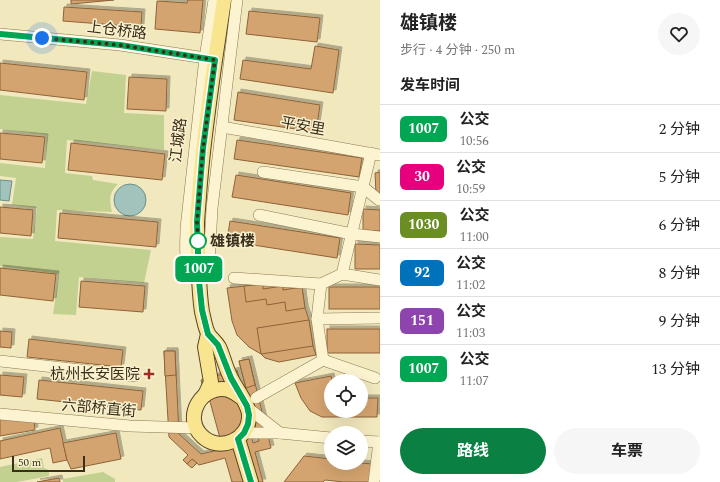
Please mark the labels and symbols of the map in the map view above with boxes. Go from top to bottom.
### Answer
street label: 上仓桥路 [86,15,148,46]
your location [32,28,52,48]
street label: 平安里 [279,111,327,142]
street label: 江城路 [164,116,193,164]
place label: 雄镇楼 [210,230,255,253]
marker: 雄镇楼 [189,232,207,250]
line badge: 1007 [171,256,227,282]
place label: 杭州长安医院 [50,363,140,386]
marker: 杭州长安医院 [143,368,155,380]
street label: 六部桥直街 [61,394,137,423]
scale bar [12,454,85,473]

